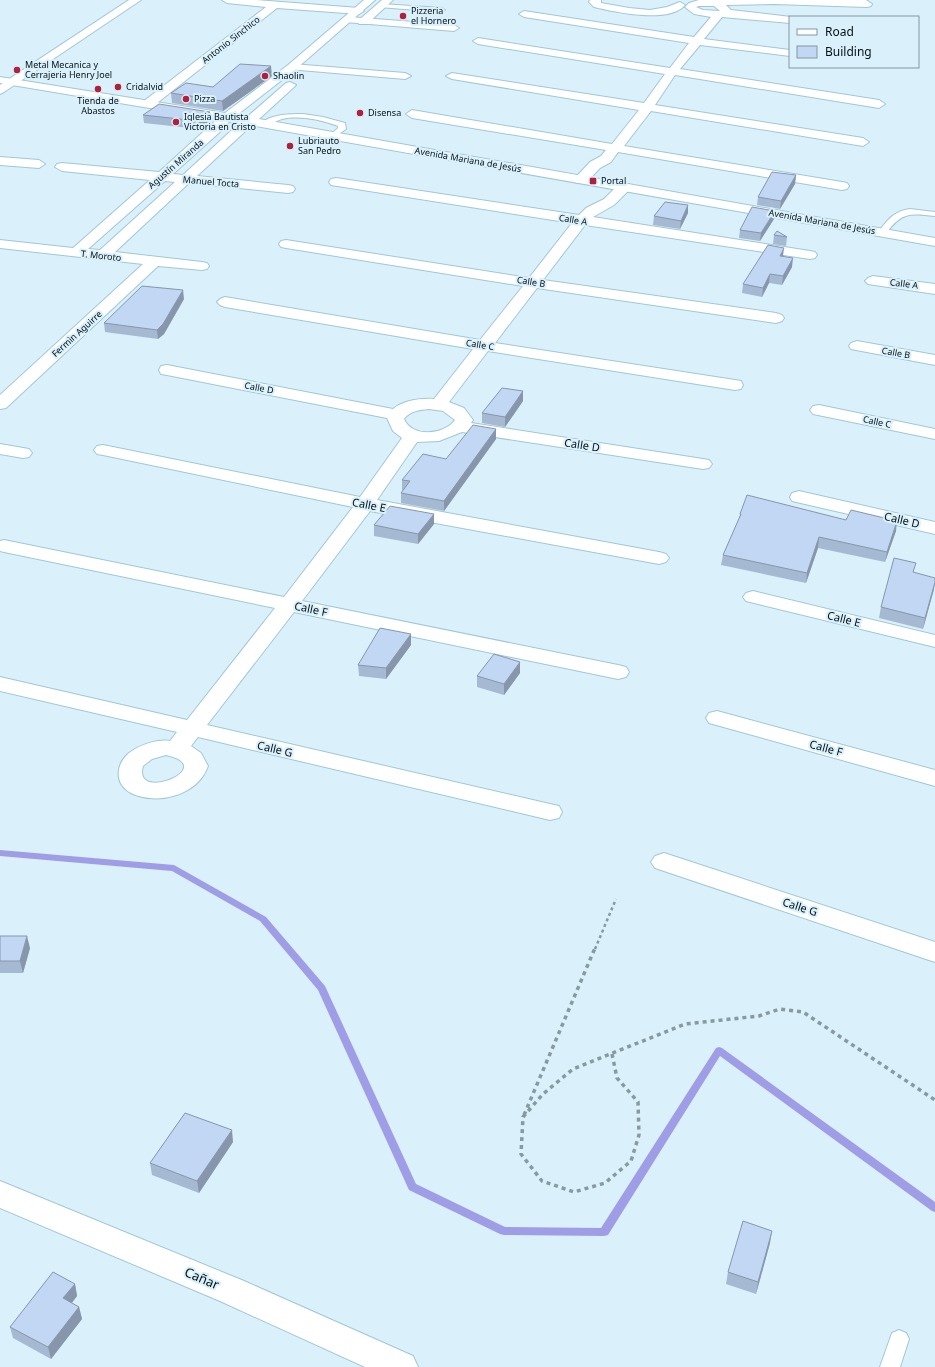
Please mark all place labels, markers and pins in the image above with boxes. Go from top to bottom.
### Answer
place label: Pizzeria el Hornero [411,4,456,27]
marker: Pizzeria el Hornero [398,11,408,21]
place label: Metal Mecanica y Cerrajeria Henry Joel [25,58,112,81]
marker: Metal Mecanica y Cerrajeria Henry Joel [12,65,22,75]
place label: Shaolin [273,69,304,82]
marker: Shaolin [260,71,270,81]
place label: Cridalvid [126,80,163,93]
marker: Cridalvid [113,82,123,92]
marker: Tienda de Abastos [93,84,103,94]
place label: Pizza [194,92,215,105]
place label: Tienda de Abastos [77,94,119,117]
marker: Pizza [181,94,191,104]
place label: Disensa [368,106,401,119]
marker: Disensa [355,108,365,118]
place label: Iglesia Bautista Victoria en Cristo [184,110,256,133]
marker: Iglesia Bautista Victoria en Cristo [171,117,181,127]
place label: Lubriauto San Pedro [298,134,341,157]
marker: Lubriauto San Pedro [285,141,295,151]
place label: Portal [601,174,626,187]
marker: Portal [588,176,598,186]

